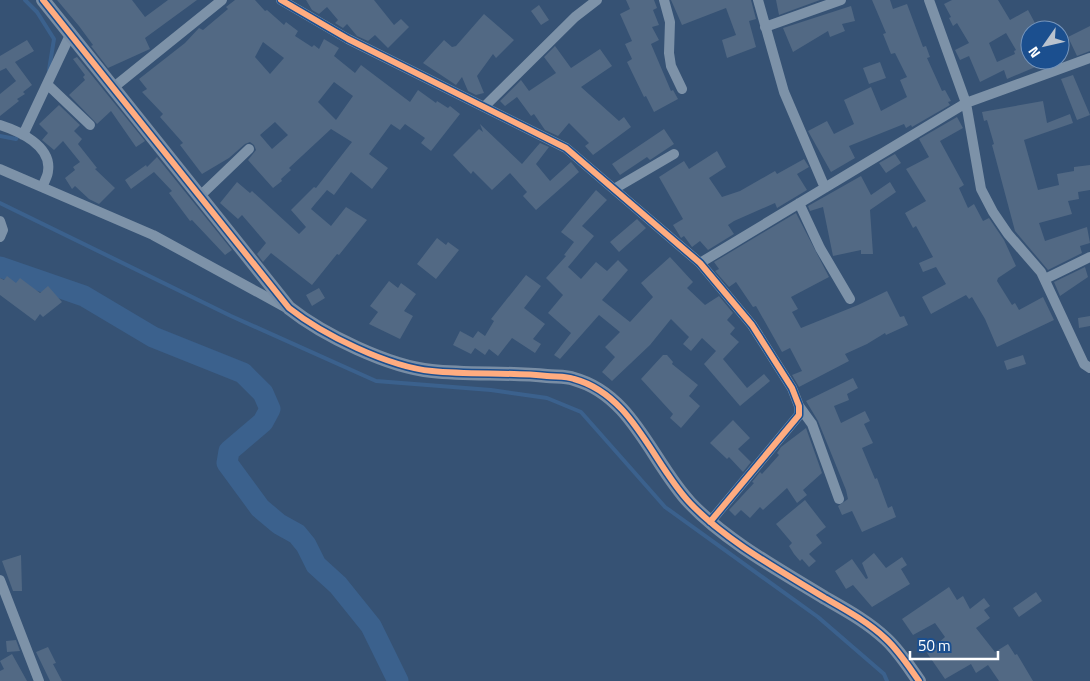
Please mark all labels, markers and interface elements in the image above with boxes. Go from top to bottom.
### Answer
north arrow [1020,20,1070,70]
text: N [1022,43,1045,62]
scale bar [910,628,998,660]
text: 50 m [918,634,951,657]

